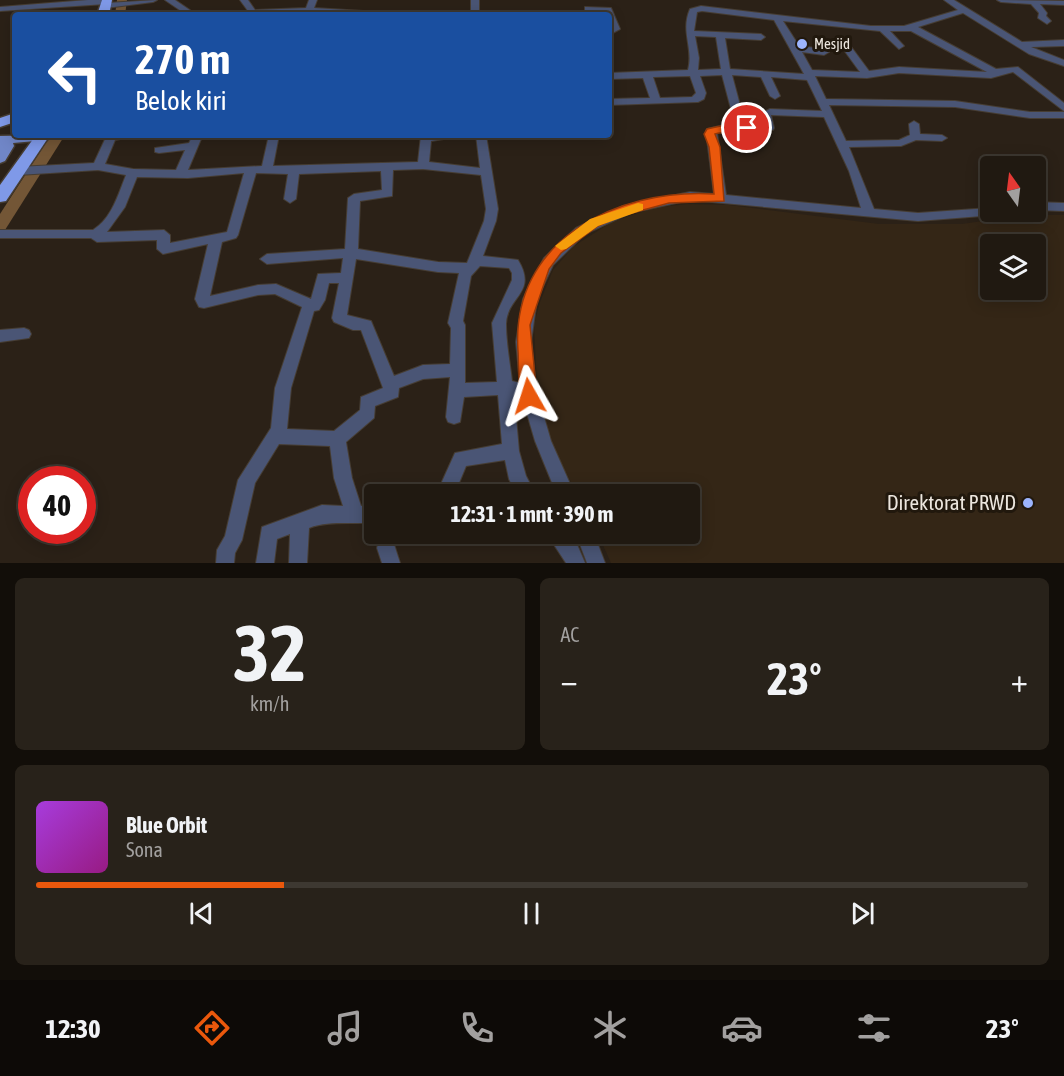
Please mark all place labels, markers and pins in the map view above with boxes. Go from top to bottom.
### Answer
place label: Mesjid [814,35,850,52]
marker: Mesjid [795,37,809,51]
pin [721,102,772,153]
place label: Direktorat PRWD [887,490,1016,514]
marker: Direktorat PRWD [1021,496,1035,510]

